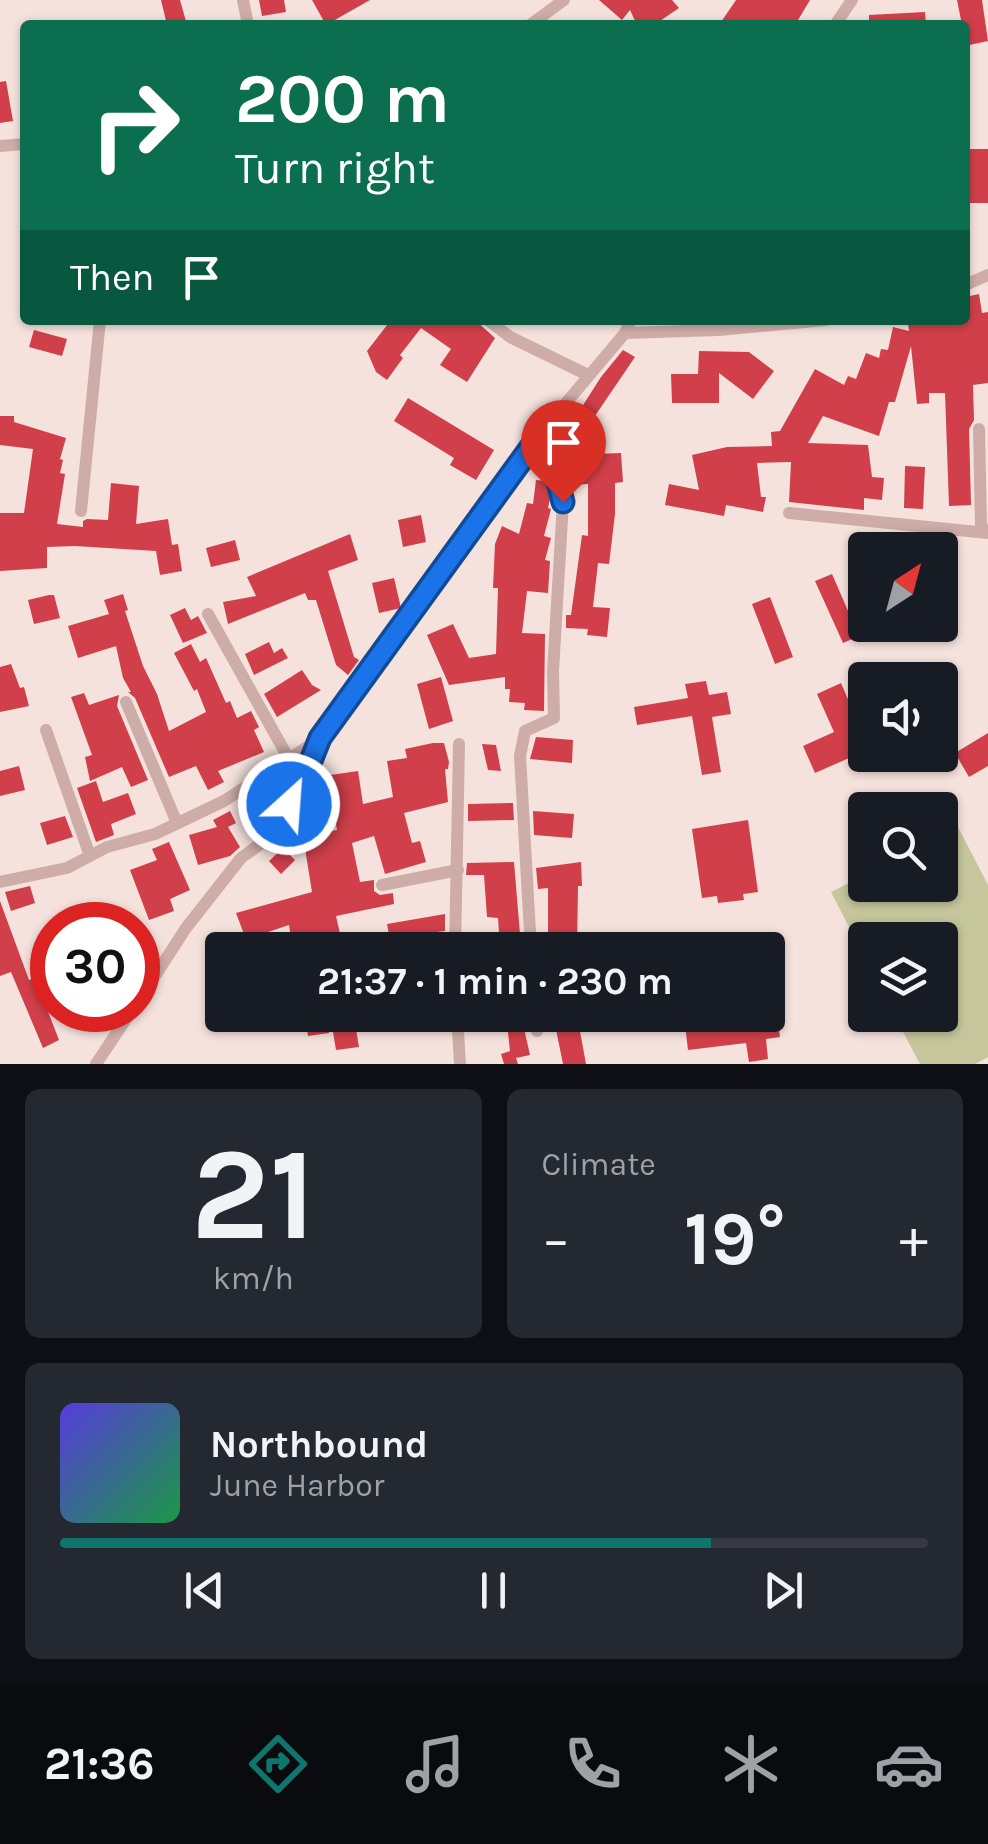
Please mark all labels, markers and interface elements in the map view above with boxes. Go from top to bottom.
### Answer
text: 200 m [235,58,450,140]
icon: right [70,60,200,190]
text: Turn right [235,142,435,194]
icon: arrive [174,250,229,305]
text: Then [70,255,154,300]
pin [521,400,606,503]
icon: arrive [536,415,591,470]
north arrow [848,532,958,642]
map controls [848,532,958,1032]
button: sound [848,662,958,772]
position arrow [237,752,341,856]
button: search [848,792,958,902]
speed limit sign: 30 [30,902,160,1032]
button: layers [848,922,958,1032]
text: 21:37 · 1 min · 230 m [317,959,673,1004]
text: 21 [191,1119,316,1271]
text: Climate [542,1146,656,1183]
text: 19° [684,1195,786,1283]
text: − [542,1207,570,1271]
text: + [899,1207,928,1271]
text: km/h [213,1260,294,1297]
text: Northbound [210,1422,428,1467]
text: June Harbor [210,1467,384,1504]
icon: previous [177,1563,232,1618]
icon: pause [466,1563,521,1618]
icon: next [756,1563,811,1618]
icon: directions [243,1729,313,1799]
icon: music [400,1729,470,1799]
icon: phone [558,1729,628,1799]
icon: climate [716,1729,786,1799]
icon: car [874,1729,944,1799]
text: 21:36 [44,1738,155,1790]

